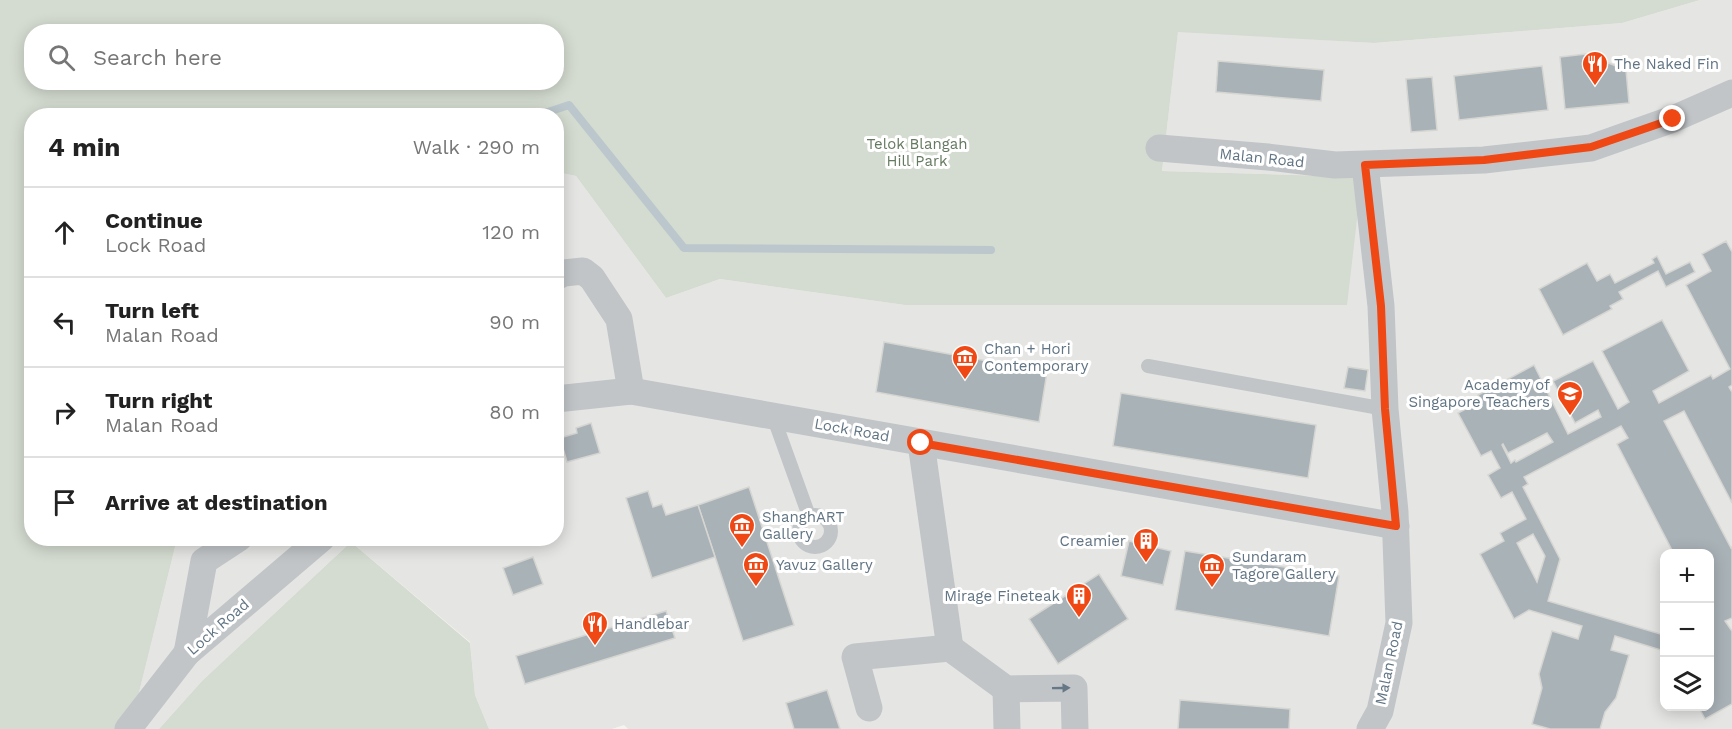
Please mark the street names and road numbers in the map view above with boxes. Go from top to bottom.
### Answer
street label: Malan Road [1219,145,1305,171]
street label: Lock Road [813,415,891,445]
street label: Lock Road [183,595,253,659]
street label: Malan Road [1371,619,1407,707]

